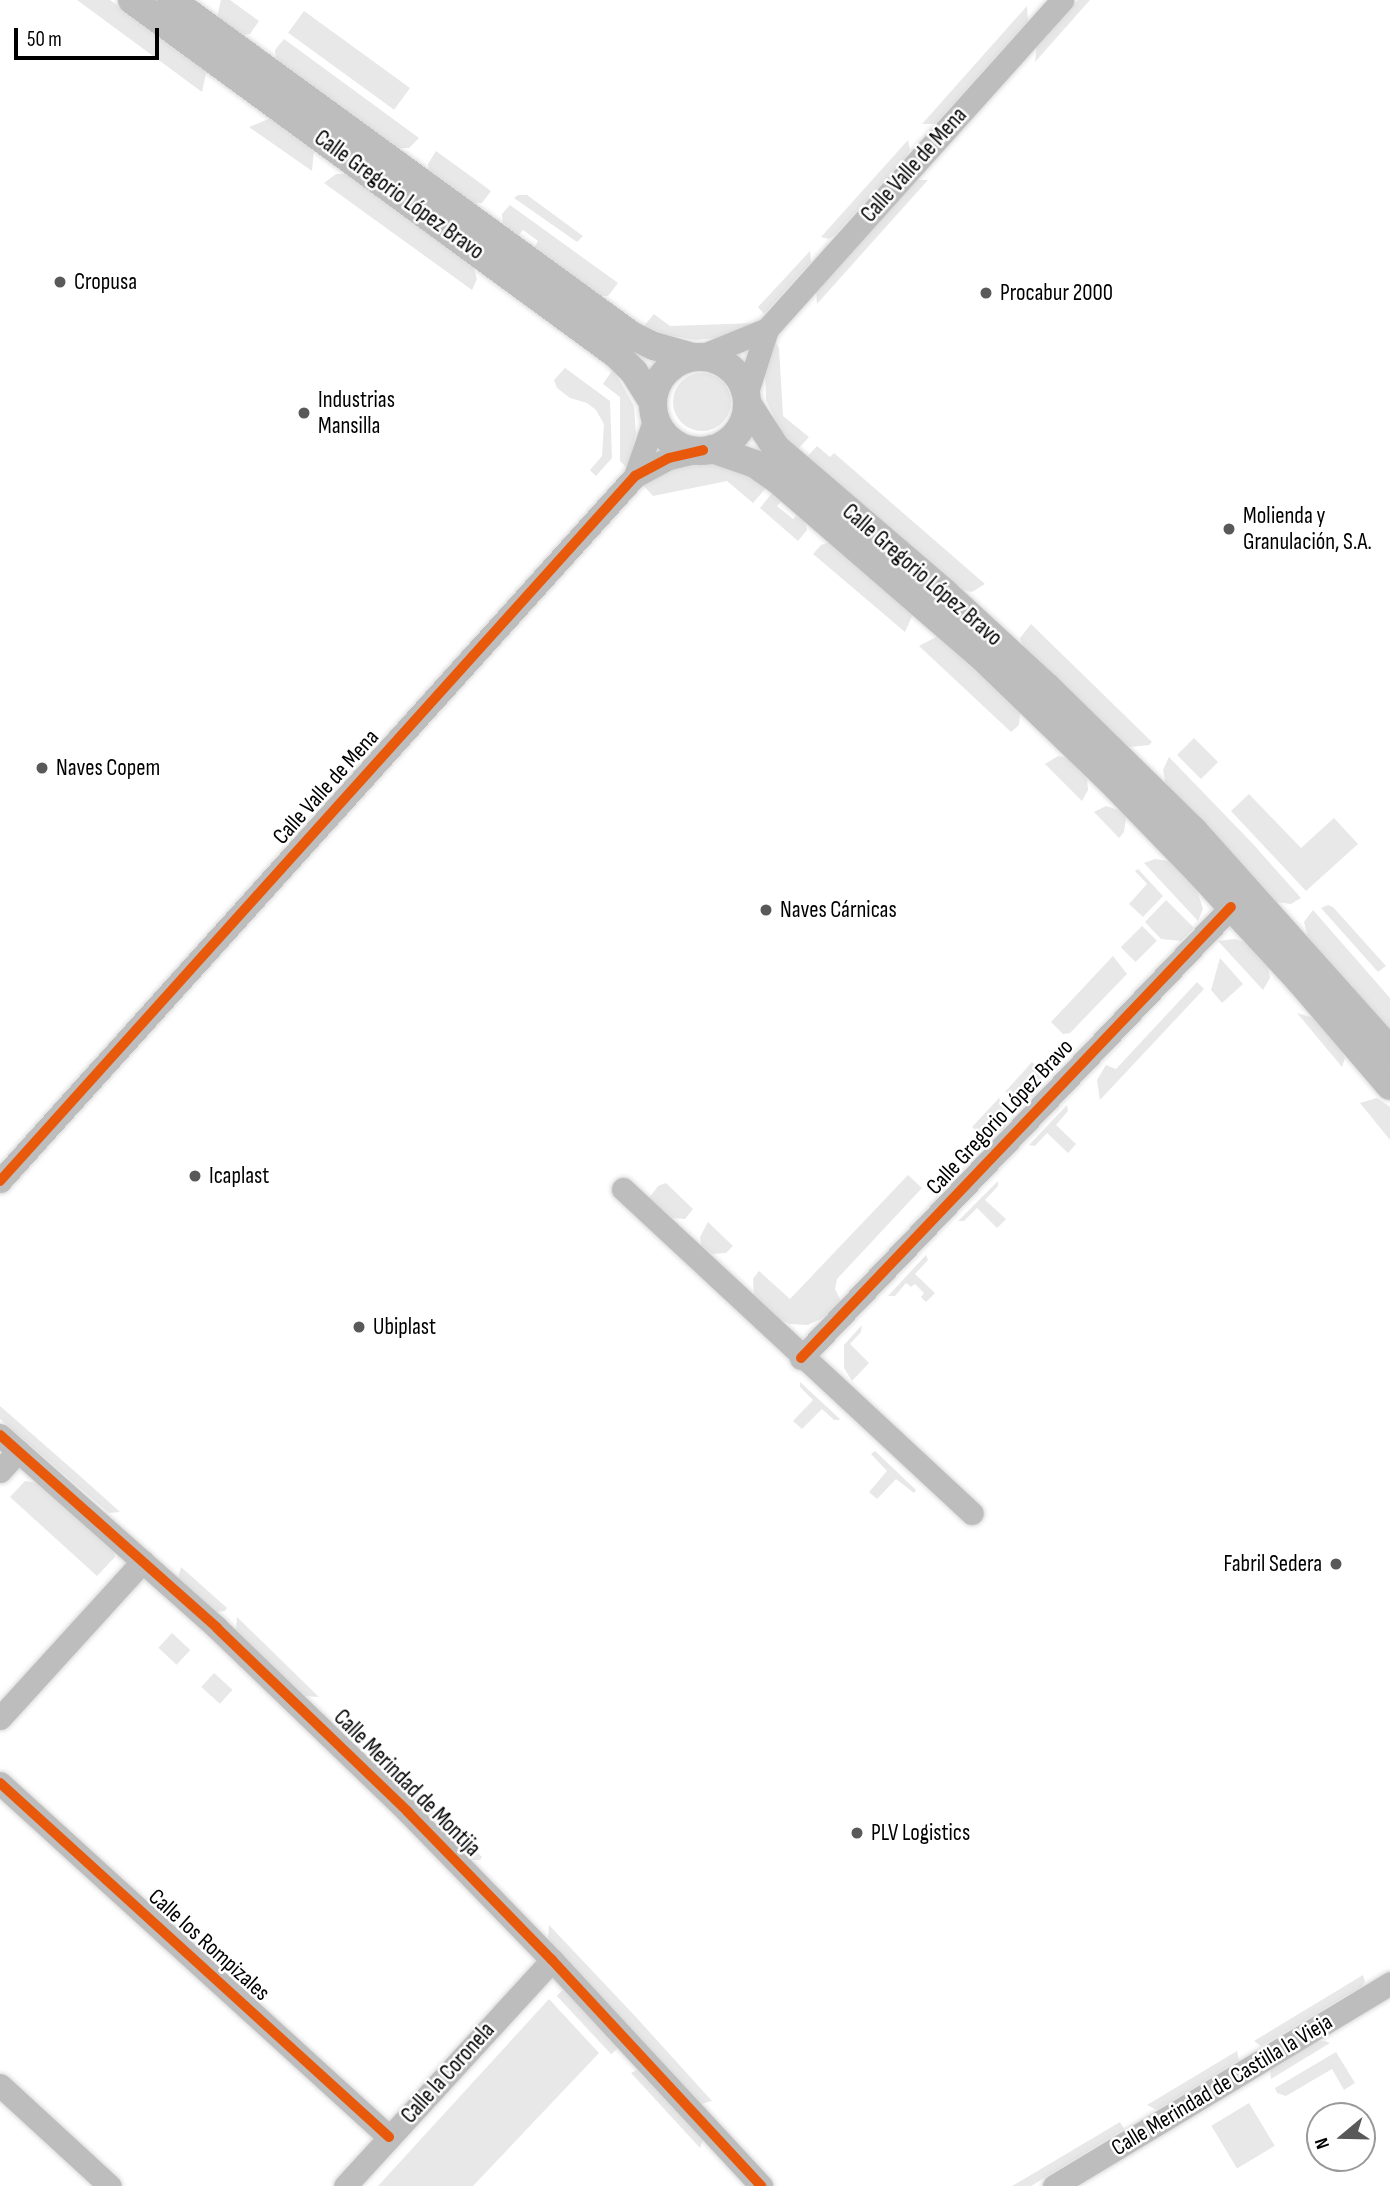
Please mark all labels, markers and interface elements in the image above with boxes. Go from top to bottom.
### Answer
scale bar [18,14,163,58]
text: 50 m [27,27,62,52]
street label: Calle Valle de Mena [855,102,973,228]
street label: Calle Gregorio López Bravo [309,124,489,266]
place label: Cropusa [74,268,137,296]
marker: Cropusa [52,274,68,290]
place label: Procabur 2000 [1000,279,1113,307]
marker: Procabur 2000 [978,285,994,301]
place label: Industrias Mansilla [318,386,395,440]
marker: Industrias Mansilla [296,405,312,421]
street label: Calle Gregorio López Bravo [836,498,1008,652]
place label: Molienda y Granulación, S.A. [1243,502,1372,556]
marker: Molienda y Granulación, S.A. [1221,521,1237,537]
street label: Calle Valle de Mena [267,724,385,850]
place label: Naves Copem [56,754,160,782]
marker: Naves Copem [34,760,50,776]
place label: Naves Cárnicas [780,896,897,924]
marker: Naves Cárnicas [758,902,774,918]
street label: Calle Gregorio López Bravo [921,1033,1079,1201]
place label: Icaplast [209,1162,269,1190]
marker: Icaplast [187,1168,203,1184]
place label: Ubiplast [373,1313,436,1341]
marker: Ubiplast [351,1319,367,1335]
place label: Fabril Sedera [1223,1550,1322,1578]
marker: Fabril Sedera [1328,1556,1344,1572]
street label: Calle Merindad de Montija [328,1704,486,1862]
place label: PLV Logistics [871,1819,970,1847]
marker: PLV Logistics [849,1825,865,1841]
street label: Calle los Rompizales [142,1883,276,2007]
street label: Calle Merindad de Castilla la Vieja [1107,2008,1337,2162]
street label: Calle la Coronela [395,2017,501,2129]
north arrow [1306,2102,1376,2172]
text: N [1310,2135,1335,2152]

